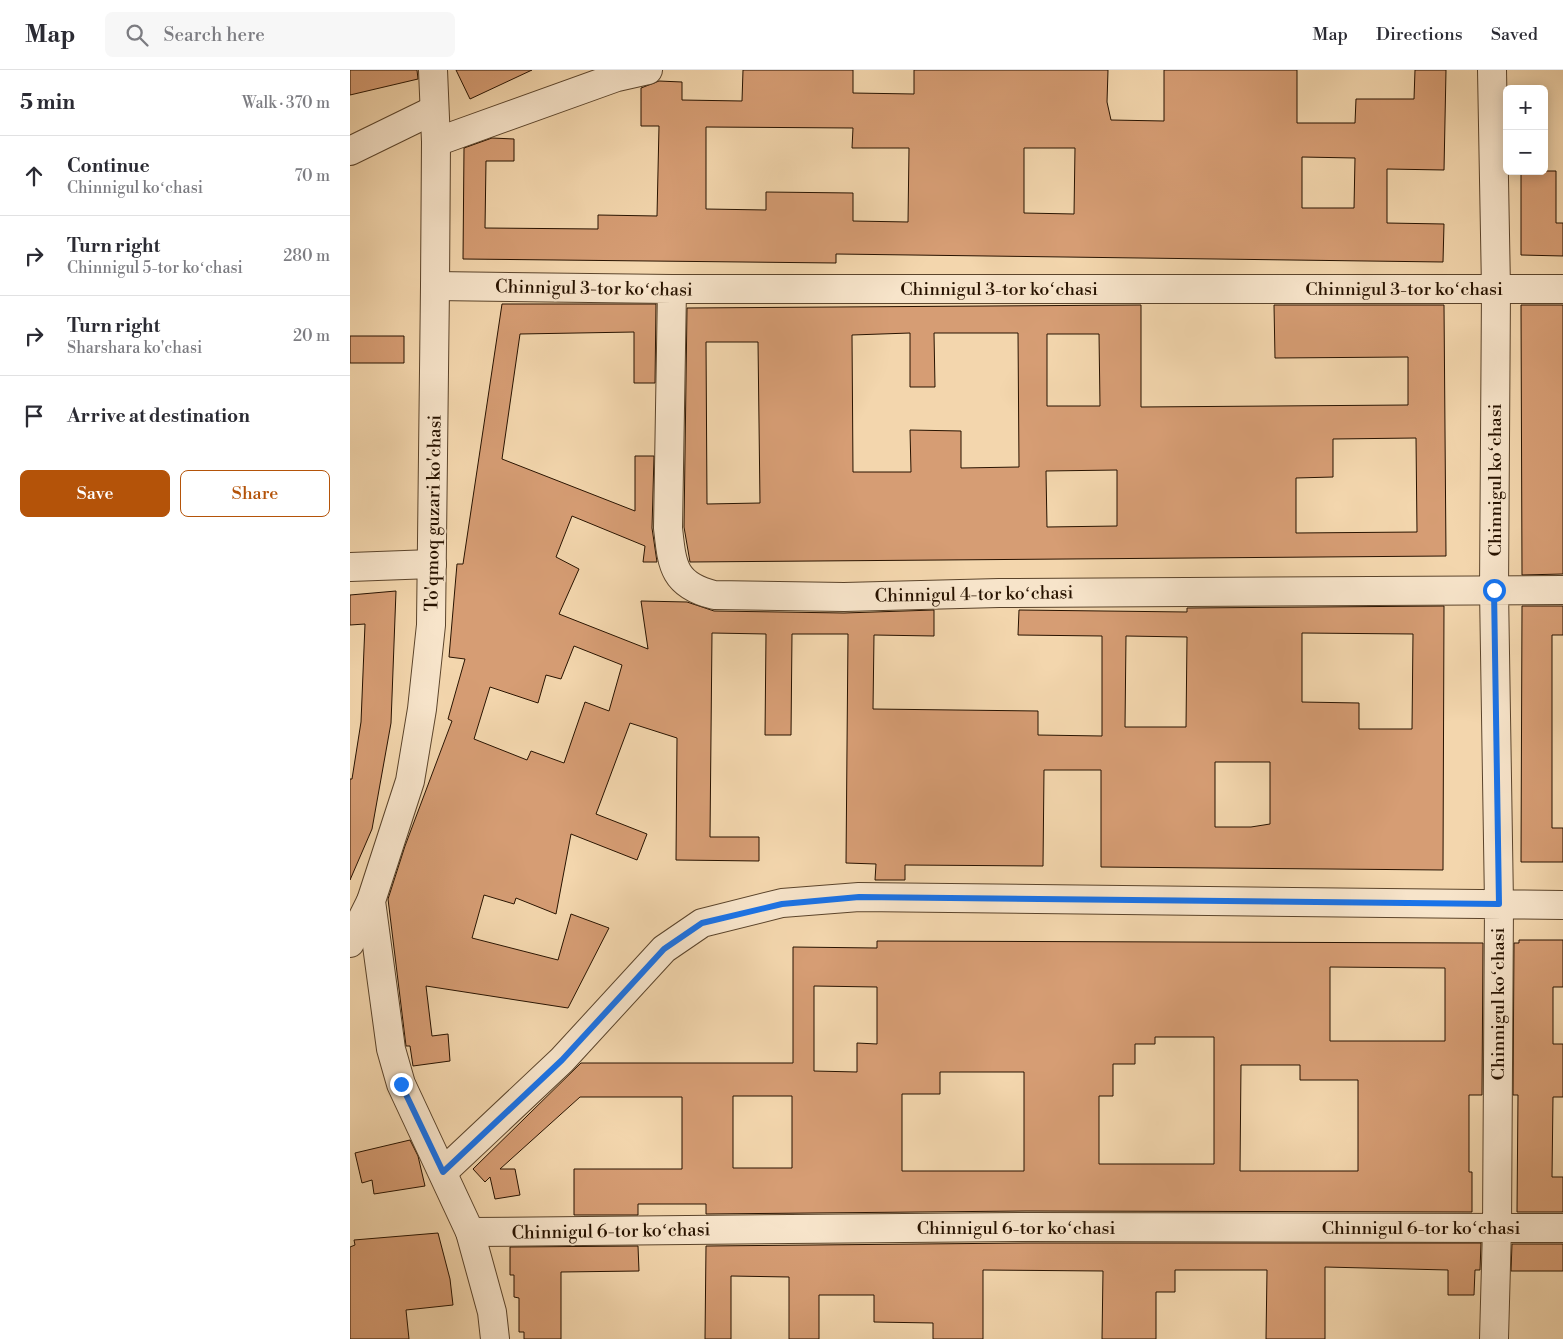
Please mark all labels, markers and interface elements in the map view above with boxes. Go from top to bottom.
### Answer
search box [105,12,455,57]
text: Map [25,20,75,50]
icon: search [123,21,151,49]
text: Search here [163,23,265,47]
text: Map [1312,23,1348,46]
text: Directions [1376,23,1463,46]
text: Saved [1491,23,1538,46]
map controls [1503,85,1548,175]
button: + [1503,85,1548,130]
text: 5 min [20,90,75,116]
text: Walk · 370 m [242,93,330,113]
button: − [1503,130,1548,175]
text: Continue [67,154,150,178]
icon: ahead [20,162,48,190]
text: 70 m [294,166,330,186]
text: Chinnigul koʻchasi [67,178,203,198]
text: Turn right [67,234,160,258]
icon: right [20,242,48,270]
text: 280 m [283,246,330,266]
text: Chinnigul 5-tor koʻchasi [67,258,243,278]
street label: Chinnigul 3-tor koʻchasi [495,275,693,302]
street label: Chinnigul 3-tor koʻchasi [900,278,1098,301]
street label: Chinnigul 3-tor koʻchasi [1305,278,1503,301]
text: Turn right [67,314,160,338]
icon: right [20,322,48,350]
text: 20 m [293,326,330,346]
text: Sharshara ko'chasi [67,338,202,358]
icon: arrive [20,402,48,430]
street label: Chinnigul koʻchasi [1484,403,1507,556]
text: Arrive at destination [67,404,250,428]
street label: To'qmoq guzari ko'chasi [420,414,447,612]
button: Save [20,470,170,517]
button: Share [180,470,330,517]
route start [1483,579,1506,602]
street label: Chinnigul 4-tor koʻchasi [875,581,1074,608]
street label: Chinnigul koʻchasi [1487,927,1510,1080]
route end [390,1073,413,1096]
street label: Chinnigul 6-tor koʻchasi [917,1217,1115,1240]
street label: Chinnigul 6-tor koʻchasi [1322,1217,1520,1240]
street label: Chinnigul 6-tor koʻchasi [511,1218,711,1245]

